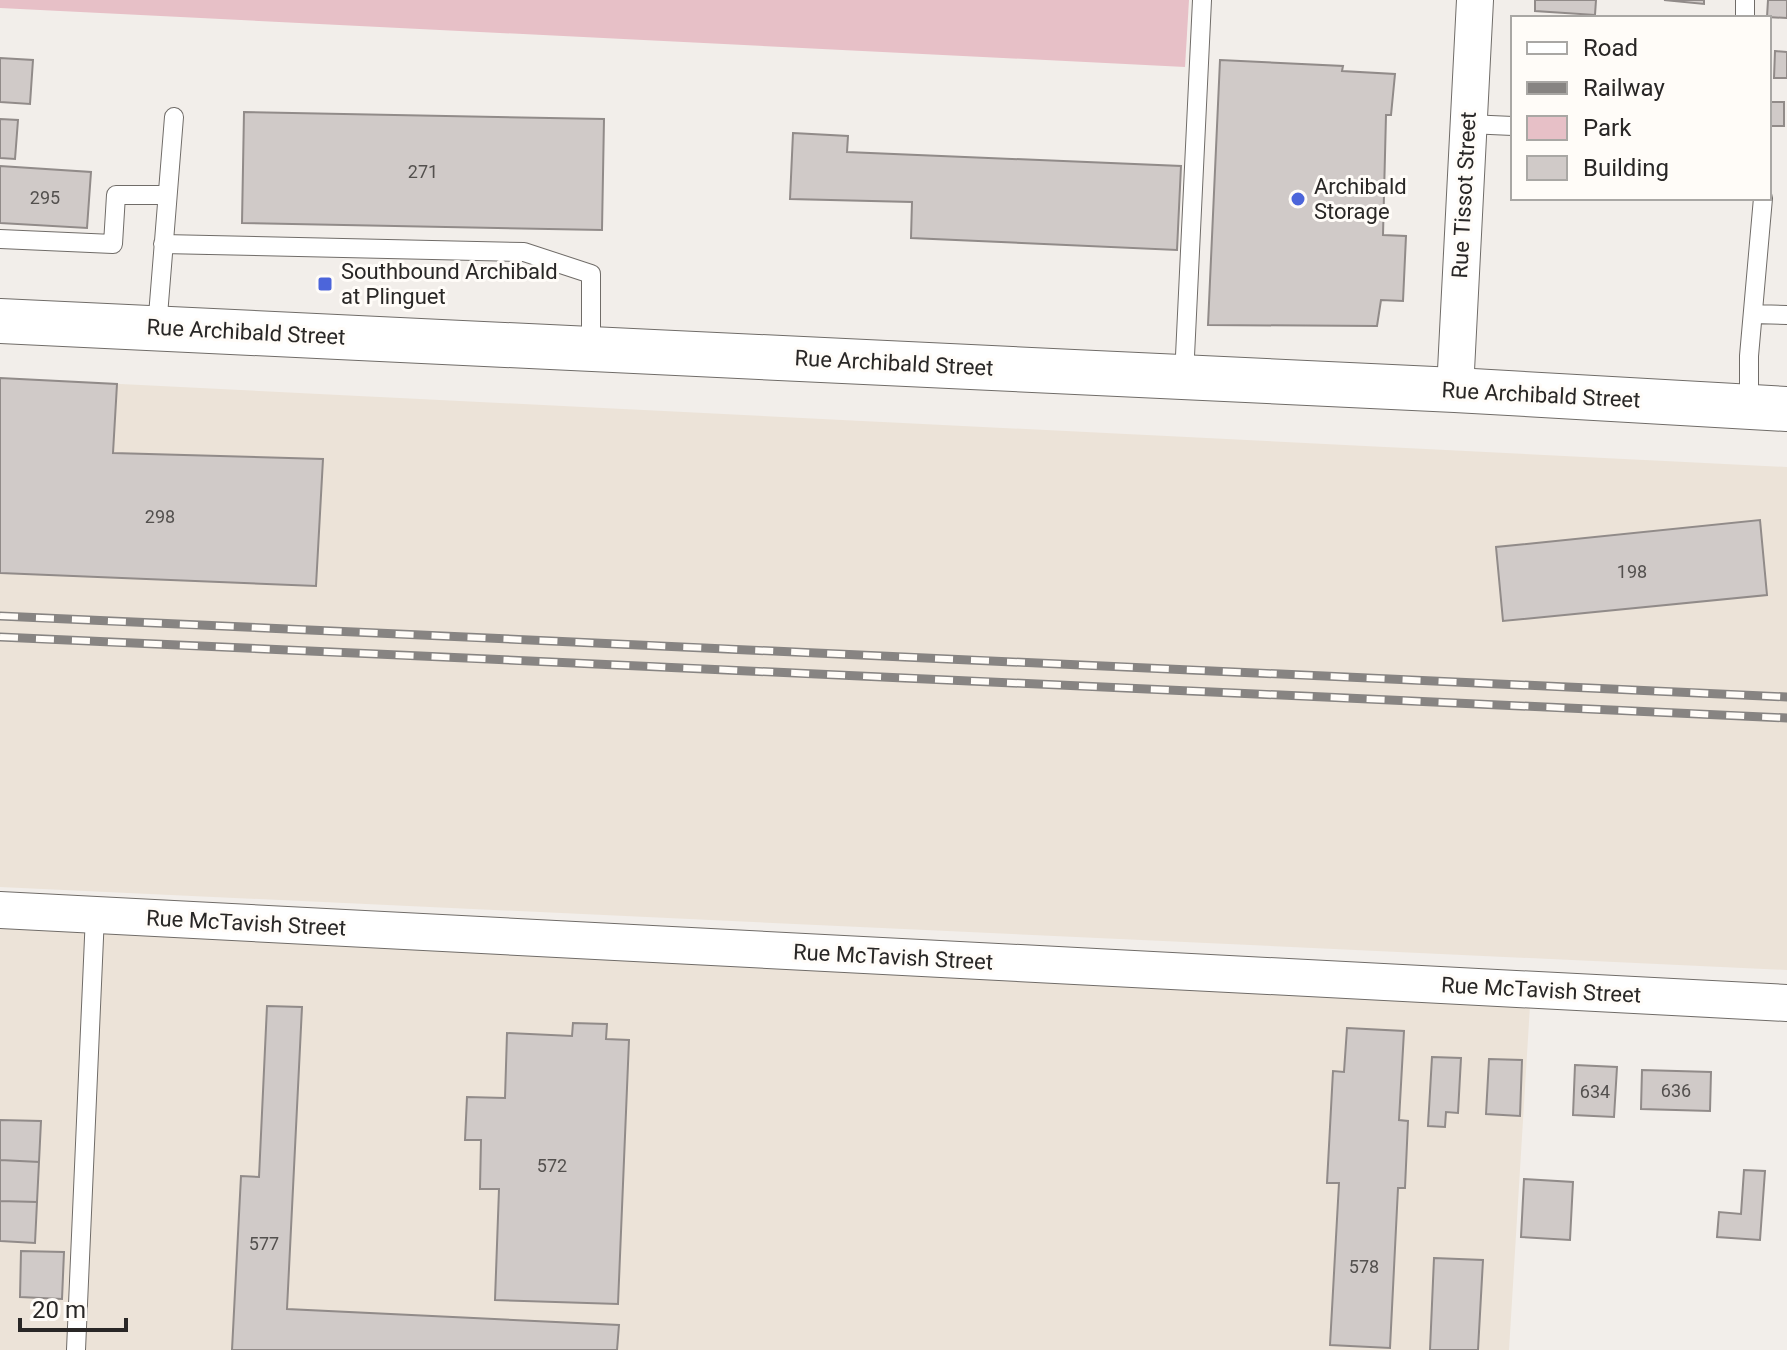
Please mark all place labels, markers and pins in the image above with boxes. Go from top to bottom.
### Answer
place label: Archibald Storage [1314,174,1407,224]
marker: Archibald Storage [1289,190,1307,208]
place label: Southbound Archibald at Plinguet [341,259,558,309]
marker: Southbound Archibald at Plinguet [316,275,334,293]

